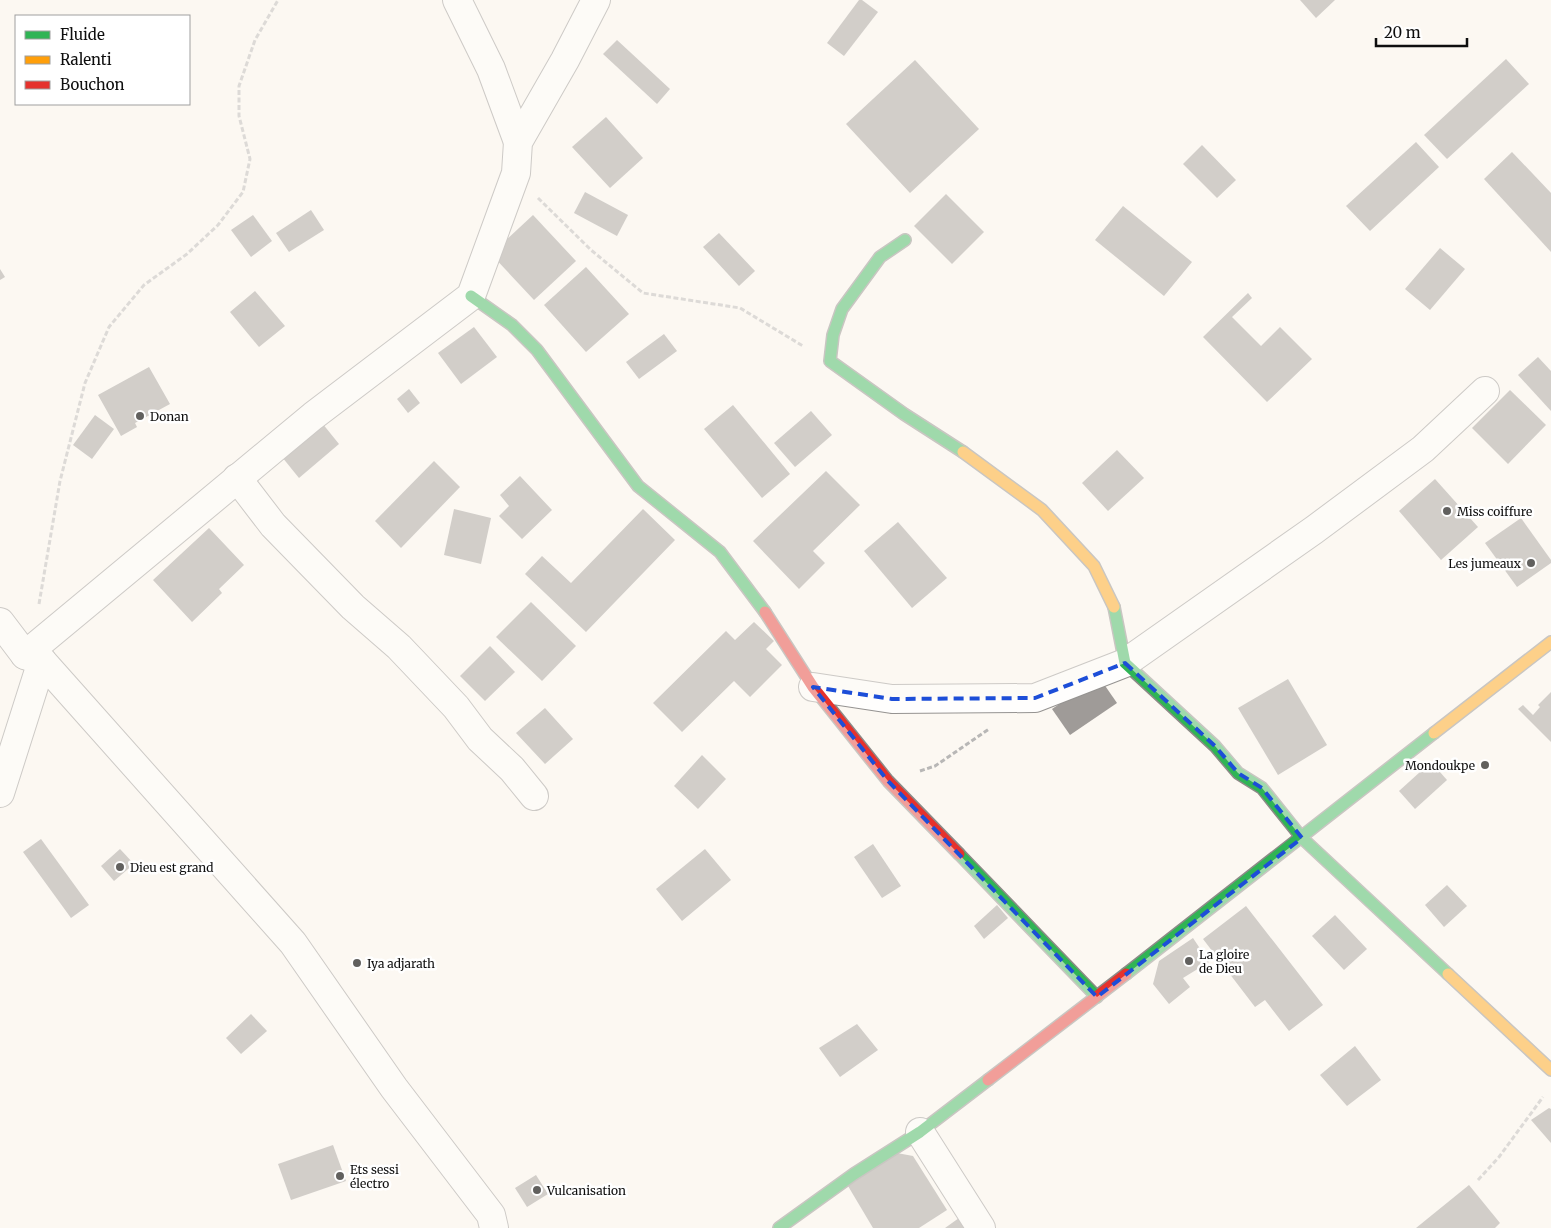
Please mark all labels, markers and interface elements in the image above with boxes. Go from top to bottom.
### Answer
legend [15,15,190,105]
scale bar [1376,15,1467,47]
text: 20 m [1384,23,1421,42]
text: Fluide [60,25,105,44]
text: Ralenti [60,50,112,69]
text: Bouchon [60,75,124,94]
place label: Donan [150,409,189,424]
marker: Donan [134,410,146,422]
place label: Miss coiffure [1457,504,1532,519]
marker: Miss coiffure [1441,505,1453,517]
place label: Les jumeaux [1448,556,1522,571]
marker: Les jumeaux [1525,557,1537,569]
place label: Mondoukpe [1405,758,1475,773]
marker: Mondoukpe [1479,759,1491,771]
place label: Dieu est grand [130,860,214,875]
marker: Dieu est grand [114,861,126,873]
place label: La gloire de Dieu [1199,947,1249,976]
marker: La gloire de Dieu [1183,955,1195,967]
place label: Iya adjarath [367,956,435,971]
marker: Iya adjarath [351,957,363,969]
place label: Ets sessi électro [350,1162,399,1191]
marker: Ets sessi électro [334,1170,346,1182]
place label: Vulcanisation [546,1183,626,1198]
marker: Vulcanisation [531,1184,543,1196]

